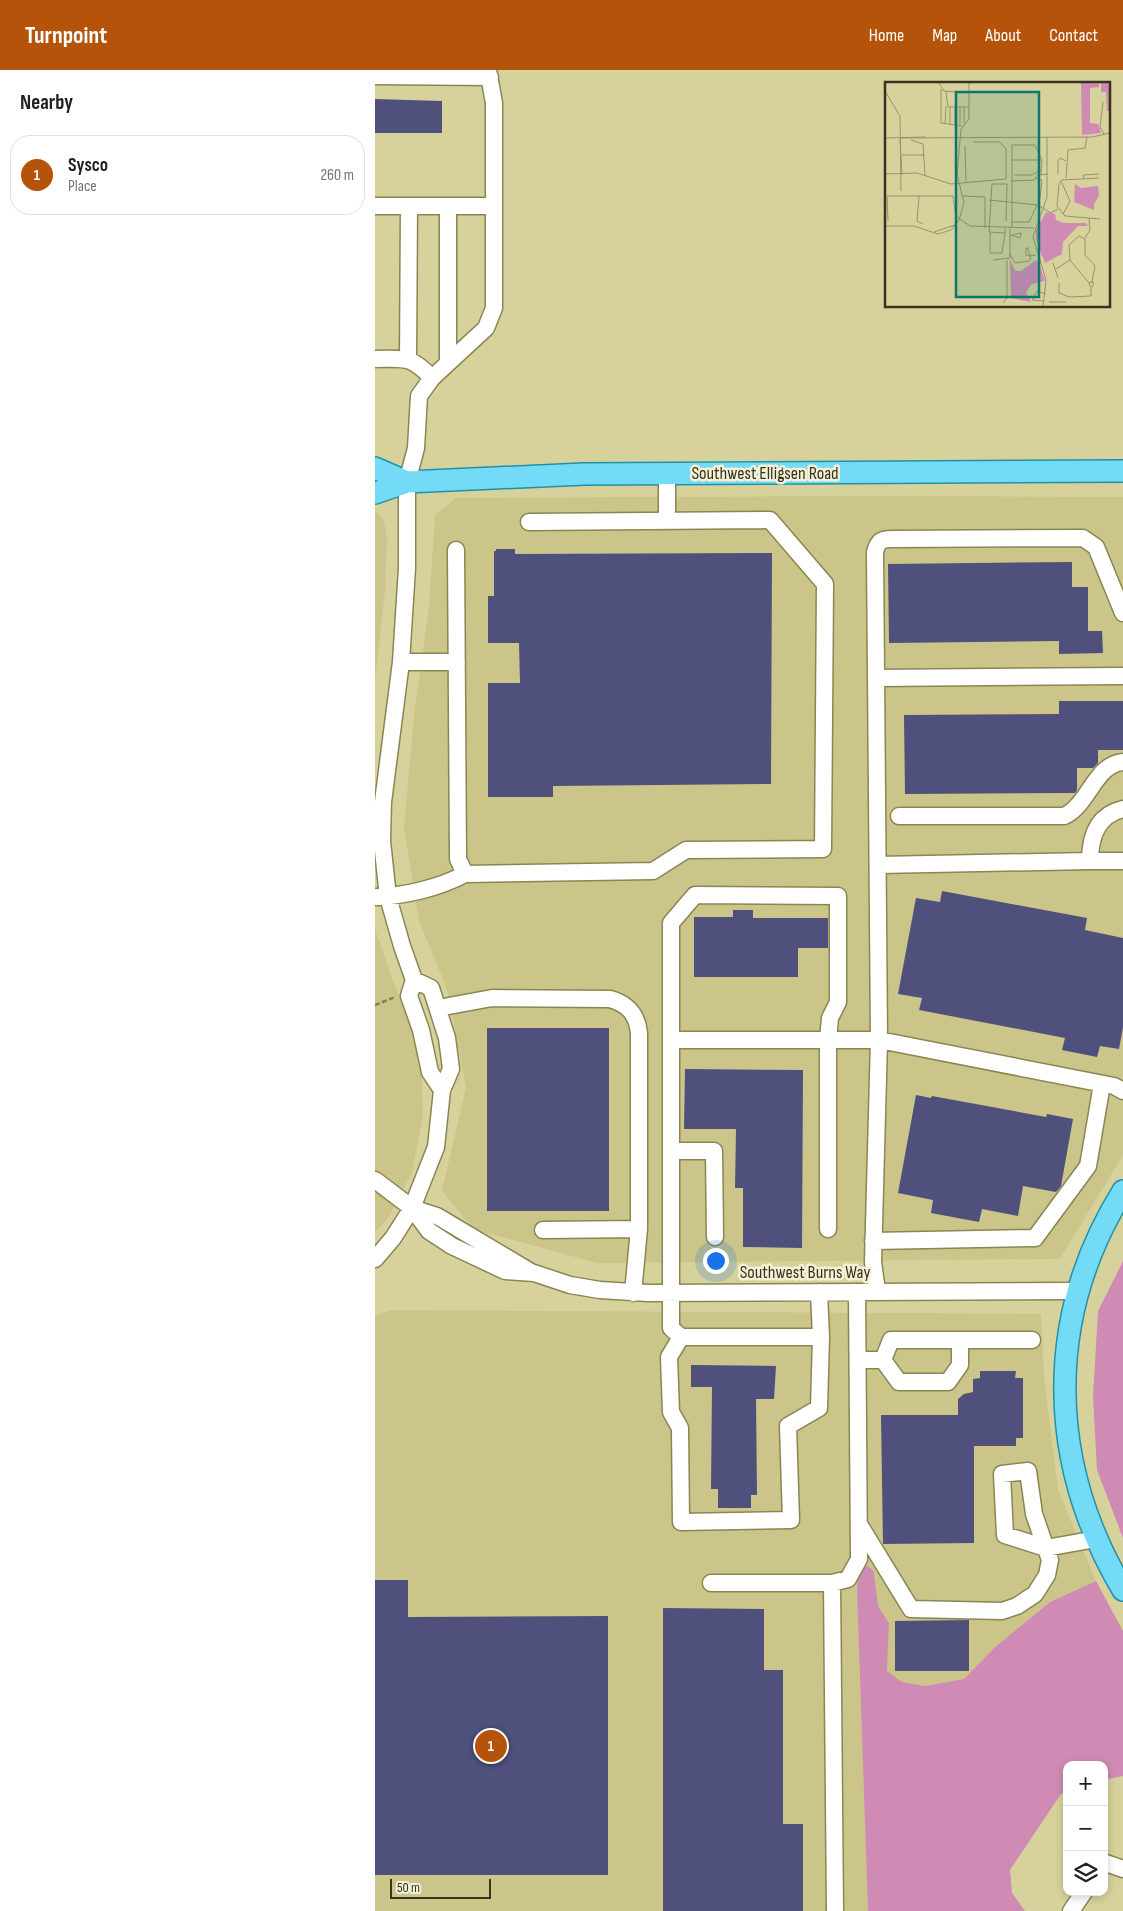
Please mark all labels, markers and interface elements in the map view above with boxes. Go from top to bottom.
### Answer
text: Turnpoint [25,21,107,50]
text: Home [869,25,904,46]
text: Map [932,25,957,46]
text: About [985,25,1021,46]
text: Contact [1049,25,1098,46]
inset map [885,82,1111,308]
text: Nearby [20,90,73,115]
text: Sysco [68,154,108,177]
text: 1 [34,166,40,185]
text: 260 m [320,166,354,185]
text: Place [68,177,97,196]
street label: Southwest Elligsen Road [691,463,839,484]
your location [703,1248,729,1274]
street label: Southwest Burns Way [740,1262,870,1283]
pin: 1 [475,1727,507,1765]
map controls [1063,1761,1108,1896]
button: + [1063,1761,1108,1806]
button: − [1063,1806,1108,1851]
button: layers [1063,1851,1108,1896]
scale bar [390,1876,491,1899]
text: 50 m [397,1879,420,1896]

